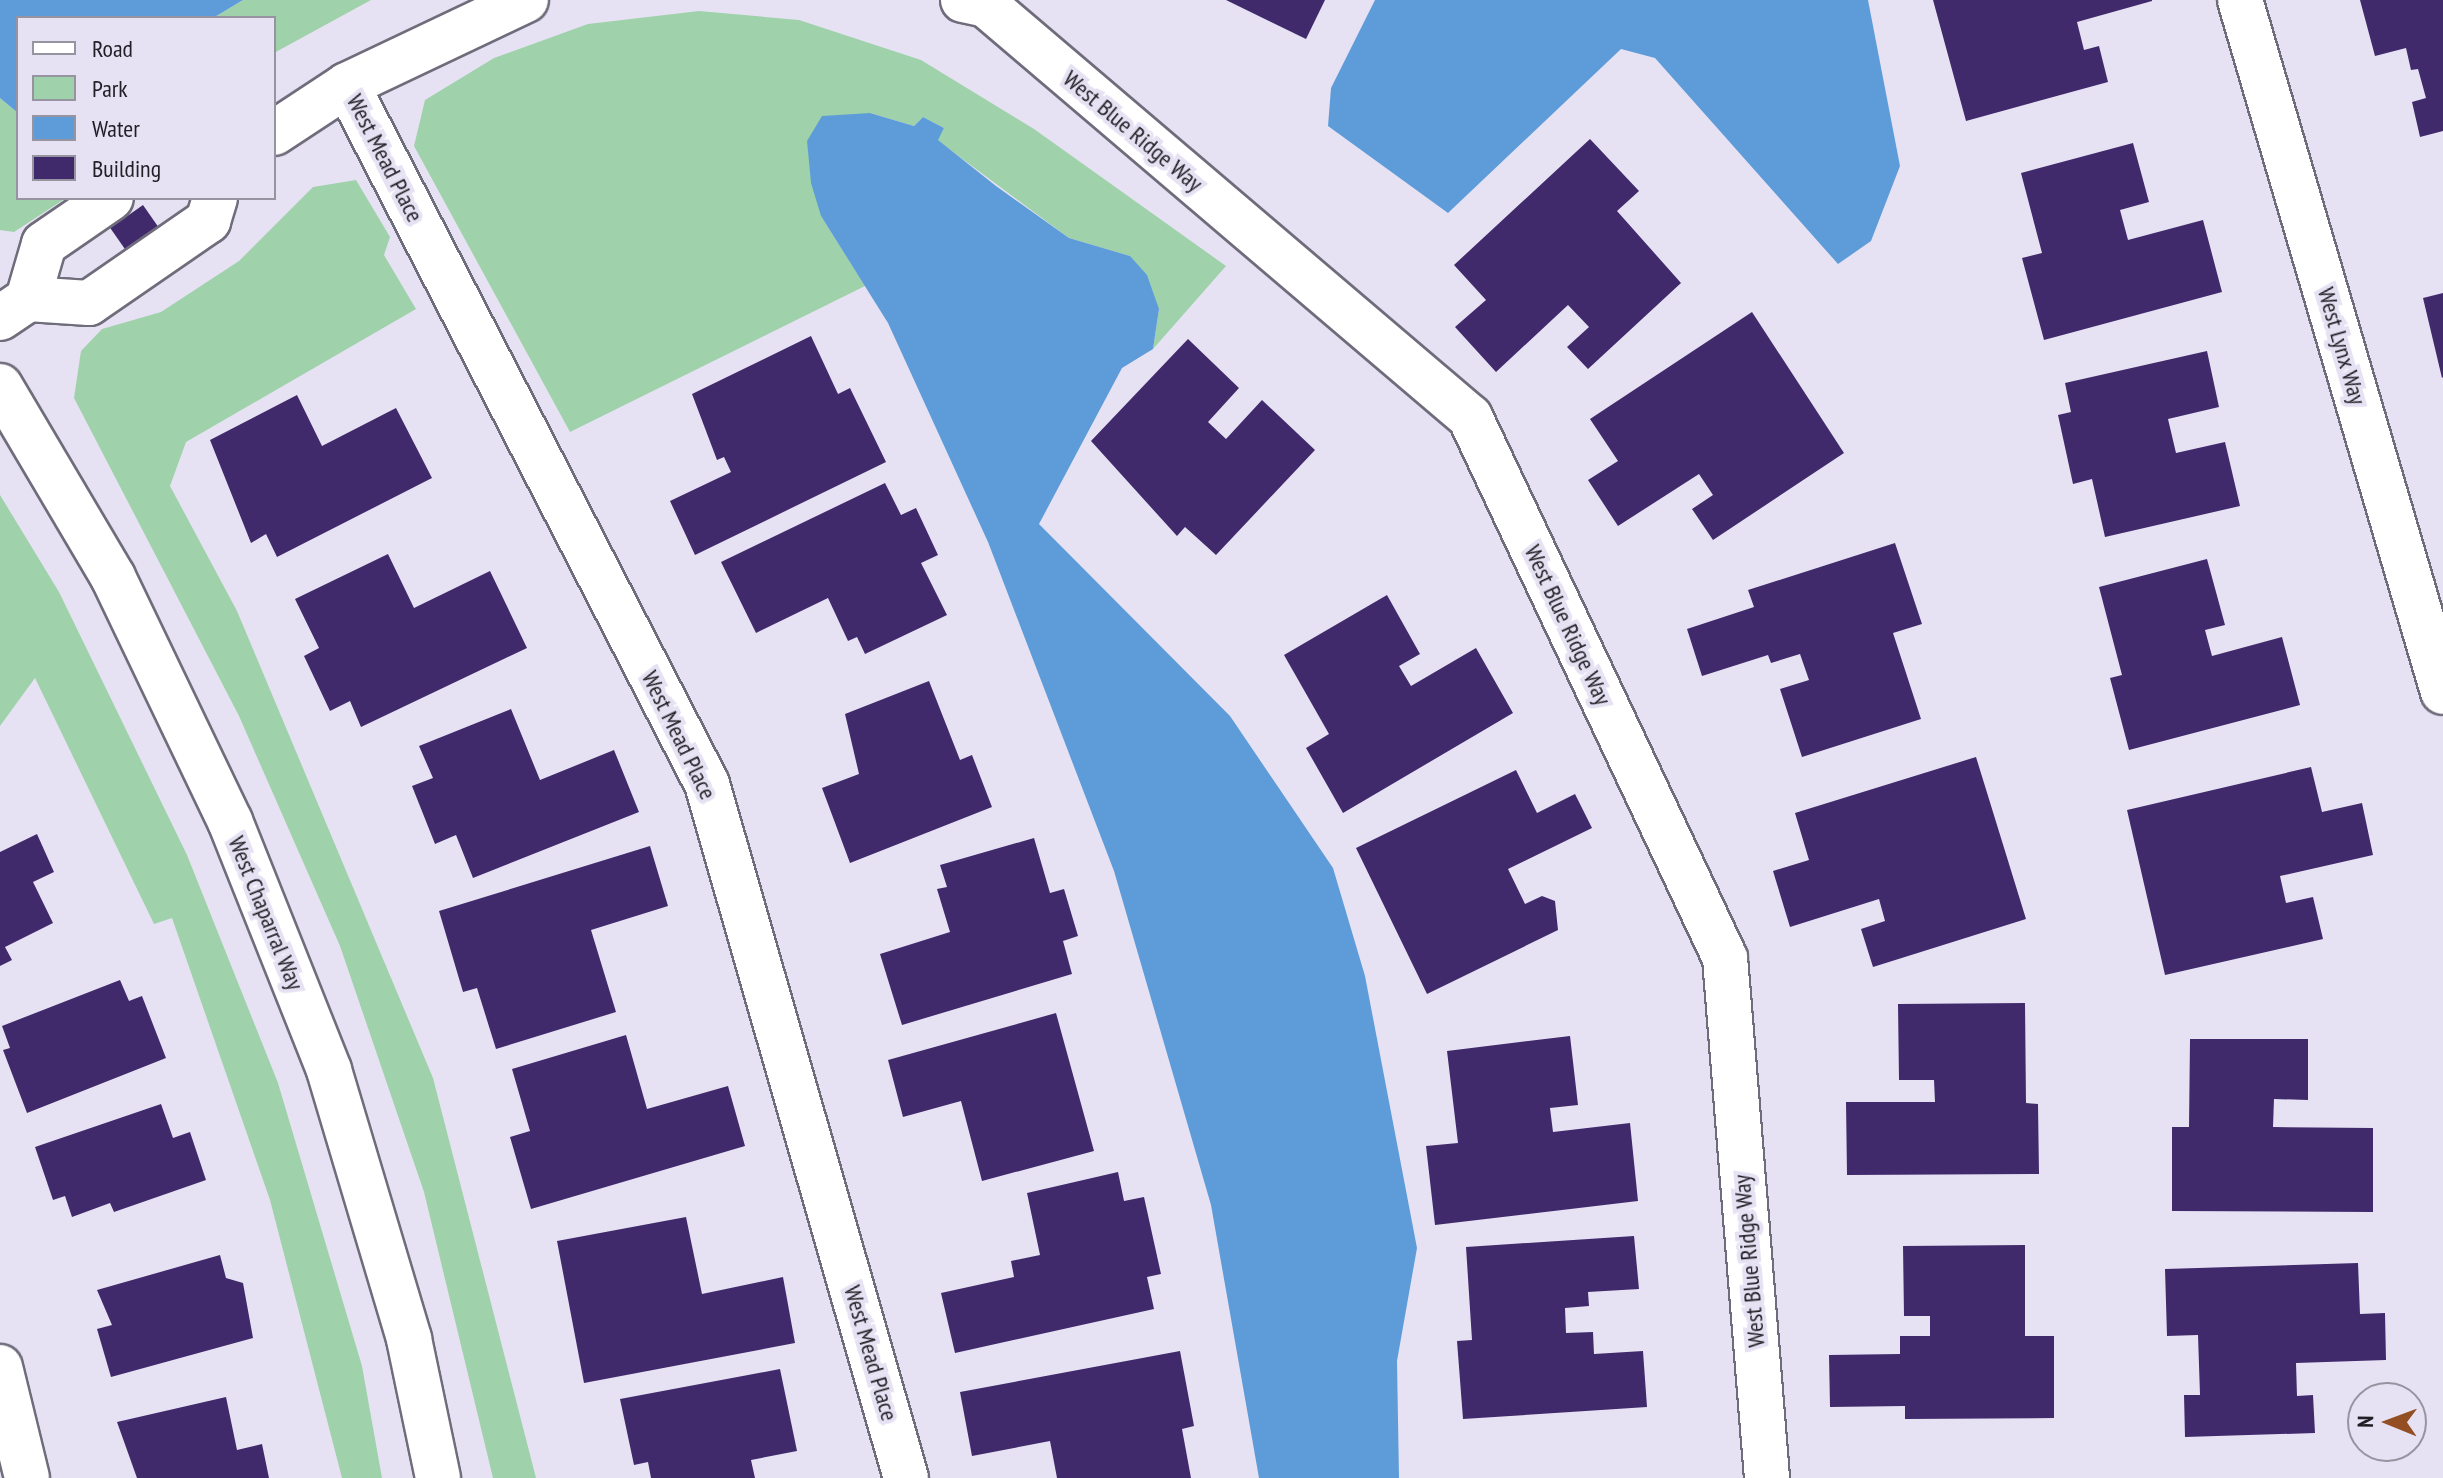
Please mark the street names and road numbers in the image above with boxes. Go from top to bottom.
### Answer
street label: West Blue Ridge Way [1057,64,1209,198]
street label: West Mead Place [341,89,429,227]
street label: West Lynx Way [2311,284,2373,408]
street label: West Blue Ridge Way [1518,540,1618,710]
street label: West Mead Place [636,666,722,804]
street label: West Chaparral Way [222,832,310,994]
street label: West Blue Ridge Way [1727,1173,1771,1349]
street label: West Mead Place [838,1282,904,1424]

